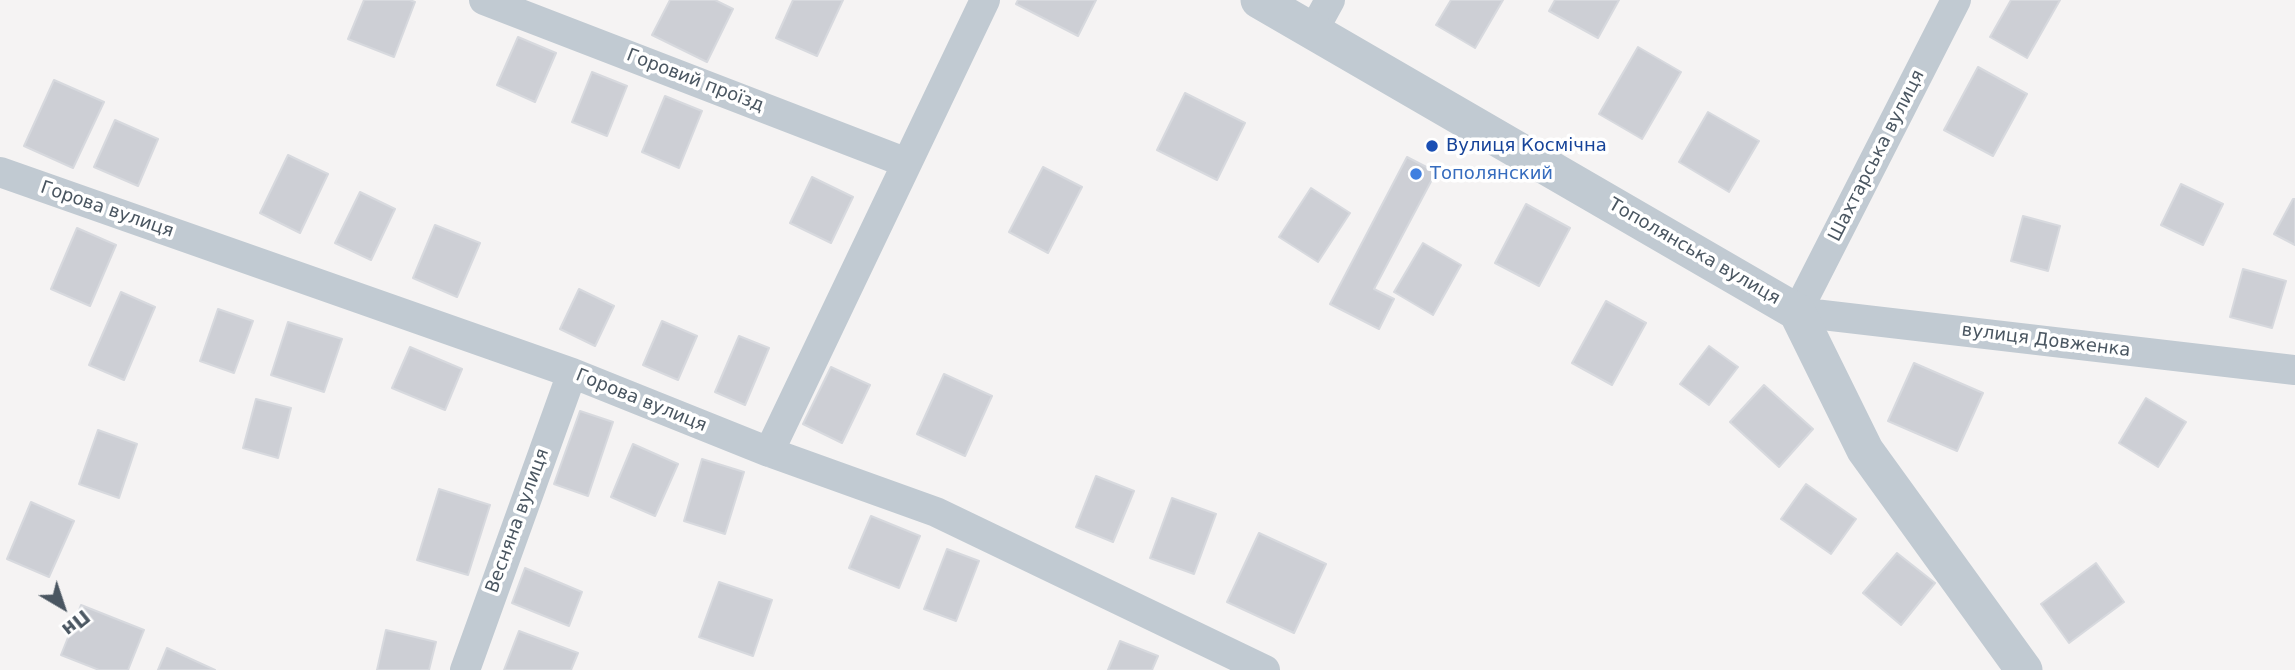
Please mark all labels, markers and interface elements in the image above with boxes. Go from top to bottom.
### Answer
street label: Горовий проїзд [623,45,767,117]
street label: Шахтарська вулиця [1824,67,1930,245]
place label: Вулиця Космічна [1446,135,1607,157]
marker: Вулиця Космічна [1424,138,1440,154]
place label: Тополянский [1430,163,1553,185]
marker: Тополянский [1408,166,1424,182]
street label: Горова вулиця [38,177,176,243]
street label: Тополянська вулиця [1604,194,1784,310]
street label: вулиця Довженка [1960,320,2132,362]
street label: Горова вулиця [572,365,710,437]
street label: Весняна вулиця [482,446,554,596]
north arrow [28,572,98,642]
text: Пн [58,606,94,641]

